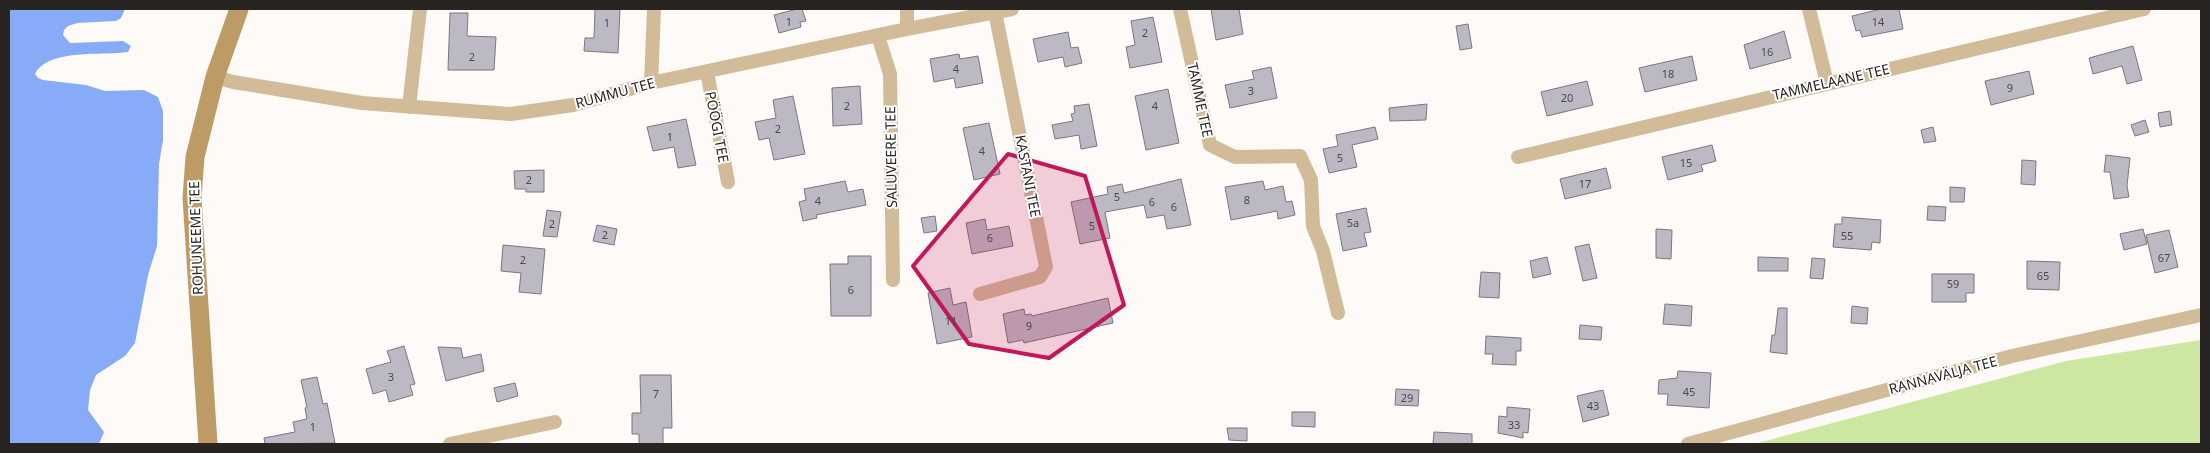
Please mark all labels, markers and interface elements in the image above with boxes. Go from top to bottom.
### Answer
house number: 1 [786,14,792,29]
house number: 14 [1872,14,1885,29]
house number: 1 [604,15,610,30]
house number: 2 [1142,25,1148,40]
house number: 16 [1761,44,1773,59]
house number: 2 [469,49,475,64]
street label: TAMMELAANE TEE [1770,59,1891,104]
house number: 4 [953,61,960,76]
street label: TAMME TEE [1183,61,1218,139]
house number: 18 [1662,66,1674,81]
street label: RUMMU TEE [573,73,657,112]
house number: 9 [2007,80,2013,95]
house number: 3 [1248,83,1254,98]
street label: PÖÖGI TEE [701,90,734,164]
house number: 20 [1561,90,1573,105]
house number: 2 [844,98,850,113]
house number: 4 [1152,98,1159,113]
street label: SALUVEERE TEE [880,106,901,208]
house number: 2 [775,121,781,136]
house number: 1 [667,129,673,144]
street label: KASTANI TEE [1011,133,1046,219]
house number: 4 [979,143,986,158]
house number: 5 [1337,150,1343,165]
house number: 15 [1680,155,1692,170]
house number: 2 [526,172,532,187]
house number: 17 [1579,176,1591,191]
street label: ROHUNEEME TEE [184,181,207,295]
house number: 5 [1114,189,1120,204]
house number: 8 [1244,192,1250,207]
house number: 4 [815,193,822,208]
house number: 6 [1149,194,1155,209]
house number: 6 [1171,199,1177,214]
house number: 5a [1347,215,1359,230]
house number: 2 [549,216,555,231]
house number: 5 [1089,218,1095,233]
house number: 2 [602,227,608,242]
house number: 55 [1841,228,1853,243]
house number: 6 [987,230,993,245]
house number: 67 [2158,250,2170,265]
house number: 2 [520,252,526,267]
house number: 65 [2037,268,2049,283]
house number: 59 [1947,276,1959,291]
house number: 6 [848,282,854,297]
house number: 11 [945,313,957,328]
house number: 9 [1026,318,1032,333]
street label: RANNAVÄLJA TEE [1887,351,1999,398]
house number: 3 [388,369,394,384]
house number: 45 [1683,384,1695,399]
house number: 7 [653,386,659,401]
house number: 29 [1401,390,1413,405]
house number: 43 [1587,398,1599,413]
house number: 33 [1508,417,1520,432]
house number: 1 [310,419,316,434]

